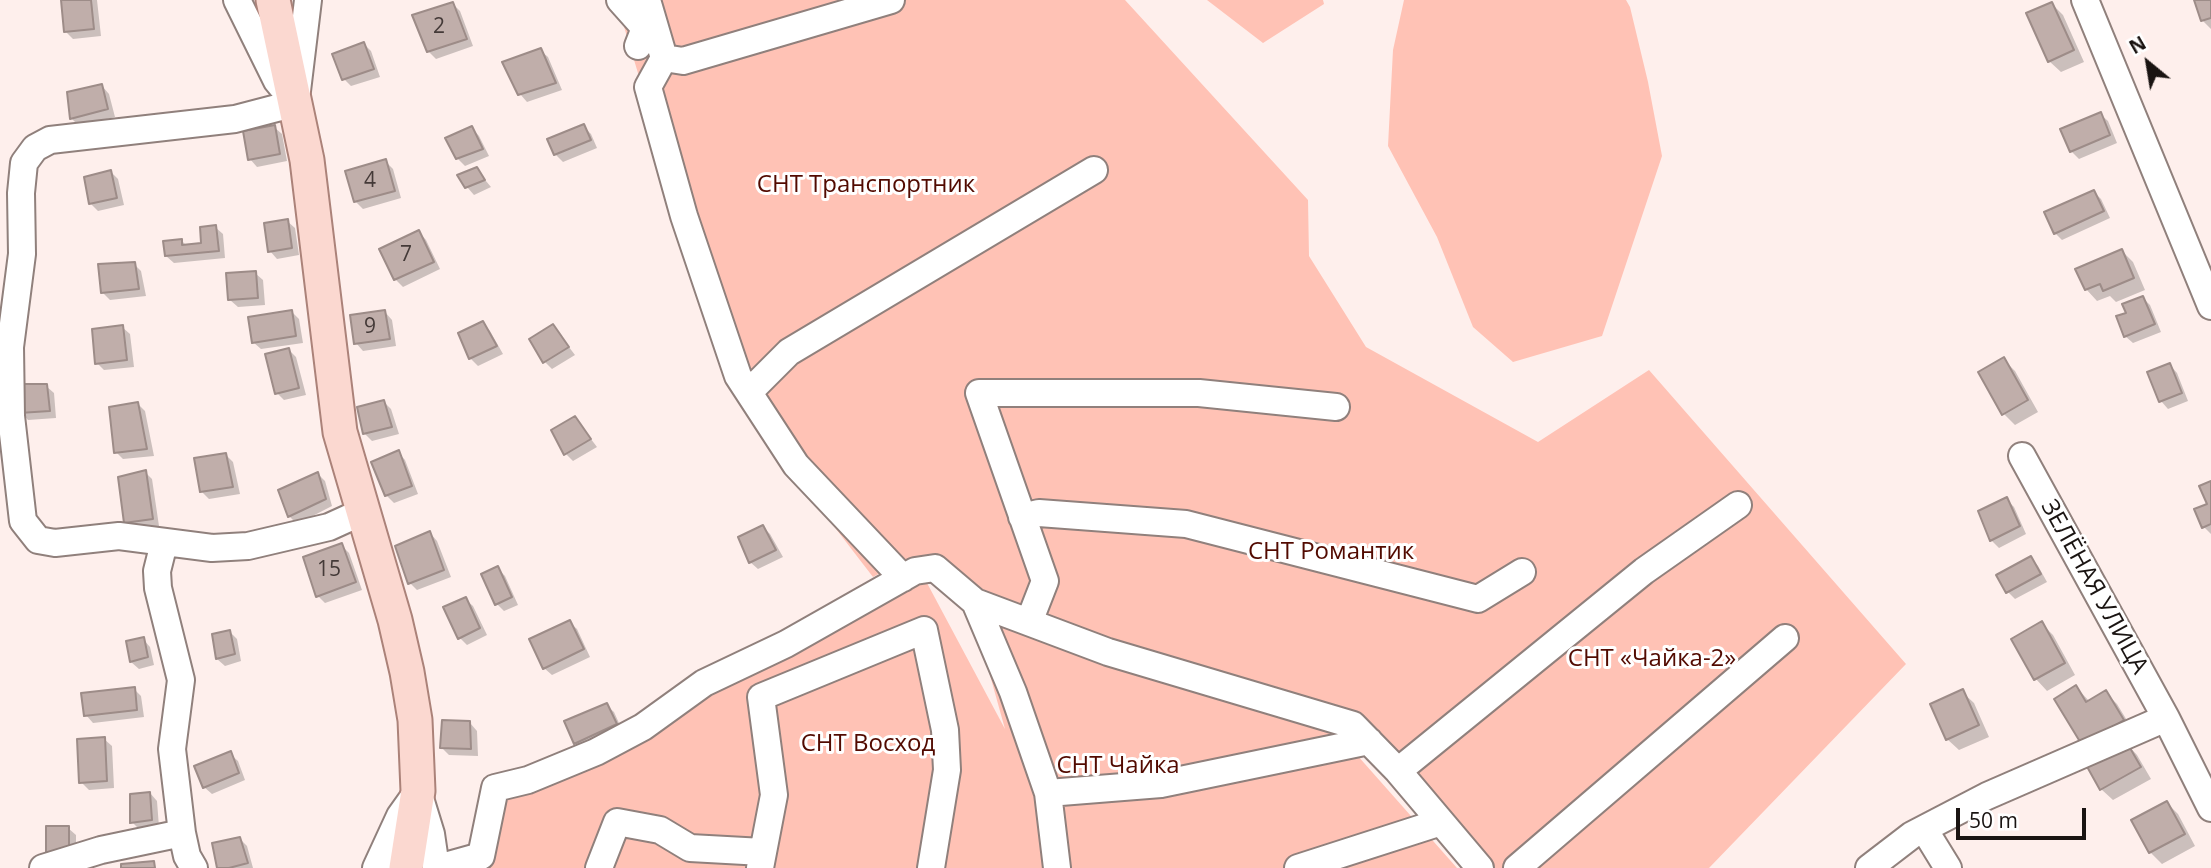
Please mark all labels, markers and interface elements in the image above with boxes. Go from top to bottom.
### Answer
house number: 2 [433,14,445,40]
north arrow [2113,28,2183,98]
text: N [2124,30,2151,60]
house number: 4 [364,168,376,194]
park label: СНТ Транспортник [757,171,975,199]
house number: 7 [400,242,412,268]
house number: 9 [364,314,376,340]
street label: ЗЕЛЁНАЯ УЛИЦА [2034,495,2154,679]
park label: СНТ Романтик [1248,538,1414,566]
house number: 15 [317,557,341,583]
park label: СНТ «Чайка-2» [1568,645,1736,673]
park label: СНТ Восход [801,730,935,758]
park label: СНТ Чайка [1056,752,1180,780]
scale bar [1959,794,2088,838]
text: 50 m [1969,806,2018,834]

